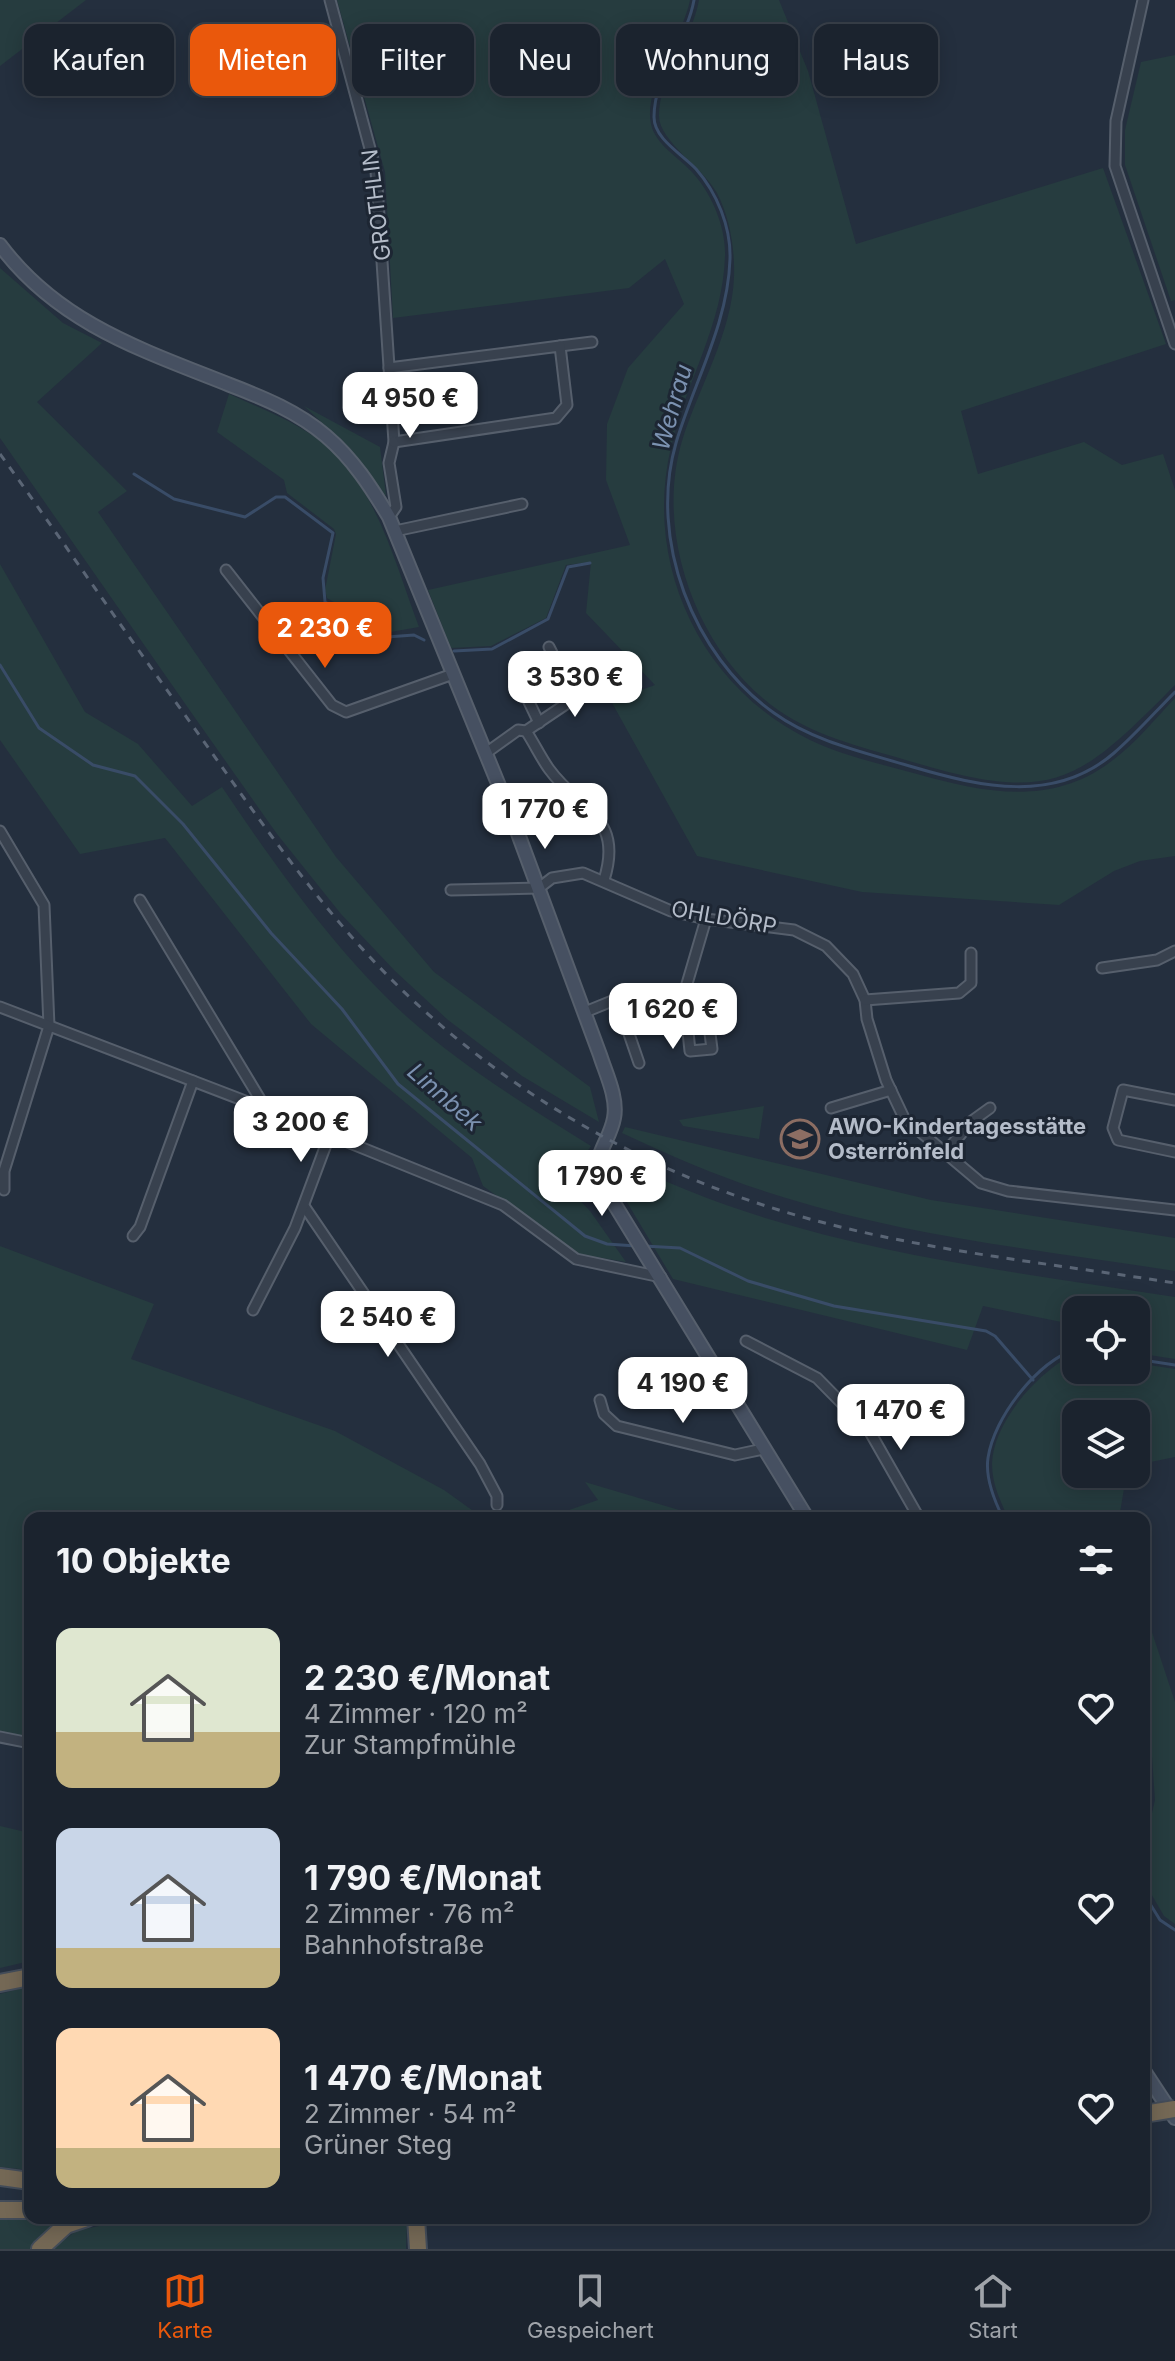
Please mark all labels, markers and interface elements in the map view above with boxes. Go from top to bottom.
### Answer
chip: Kaufen [24,24,174,96]
chip: Mieten [190,24,336,96]
chip: Filter [352,24,474,96]
chip: Neu [490,24,600,96]
chip: Wohnung [616,24,798,96]
chip: Haus [814,24,938,96]
street label: GROTHLIN [356,148,396,262]
water label: Wehrau [646,361,698,453]
pin: 4 950 € [336,372,484,440]
text: 4 950 € [361,382,459,413]
pin: 2 230 € [251,602,399,670]
text: 2 230 € [276,612,374,643]
pin: 3 530 € [501,651,649,719]
text: 3 530 € [526,661,624,692]
pin: 1 770 € [471,783,619,851]
text: 1 770 € [500,793,590,824]
street label: OHLDÖRP [669,895,779,939]
pin: 1 620 € [599,983,747,1051]
text: 1 620 € [627,993,719,1024]
water label: Linnbek [402,1057,489,1138]
pin: 3 200 € [227,1096,375,1164]
text: 3 200 € [252,1106,350,1137]
place label: AWO-Kindertagesstätte Osterrönfeld [828,1113,1086,1164]
school or university icon: AWO-Kindertagesstätte Osterrönfeld [779,1118,821,1160]
pin: 1 790 € [528,1150,676,1218]
text: 1 790 € [557,1160,647,1191]
pin: 2 540 € [314,1291,462,1359]
map controls [1062,1296,1150,1488]
button: locate [1062,1296,1150,1384]
text: 2 540 € [339,1301,437,1332]
pin: 4 190 € [609,1357,757,1425]
text: 4 190 € [636,1367,730,1398]
pin: 1 470 € [827,1384,975,1452]
text: 1 470 € [855,1394,947,1425]
button: layers [1062,1400,1150,1488]
icon: filters [1074,1538,1118,1582]
text: 10 Objekte [56,1540,231,1581]
text: 2 230 €/Monat [304,1657,550,1698]
icon: home [120,1660,216,1756]
icon: heart [1074,1686,1118,1730]
text: 4 Zimmer · 120 m² [304,1698,528,1729]
text: Zur Stampfmühle [304,1729,516,1760]
text: 1 790 €/Monat [304,1857,542,1898]
icon: home [120,1860,216,1956]
icon: heart [1074,1886,1118,1930]
text: 2 Zimmer · 76 m² [304,1898,514,1929]
text: Bahnhofstraße [304,1929,484,1960]
text: 1 470 €/Monat [304,2057,542,2098]
icon: home [120,2060,216,2156]
icon: heart [1074,2086,1118,2130]
text: 2 Zimmer · 54 m² [304,2098,517,2129]
text: Grüner Steg [304,2129,452,2160]
tab: Karte [157,2269,213,2343]
tab: Gespeichert [527,2269,654,2343]
tab: Start [968,2269,1018,2343]

